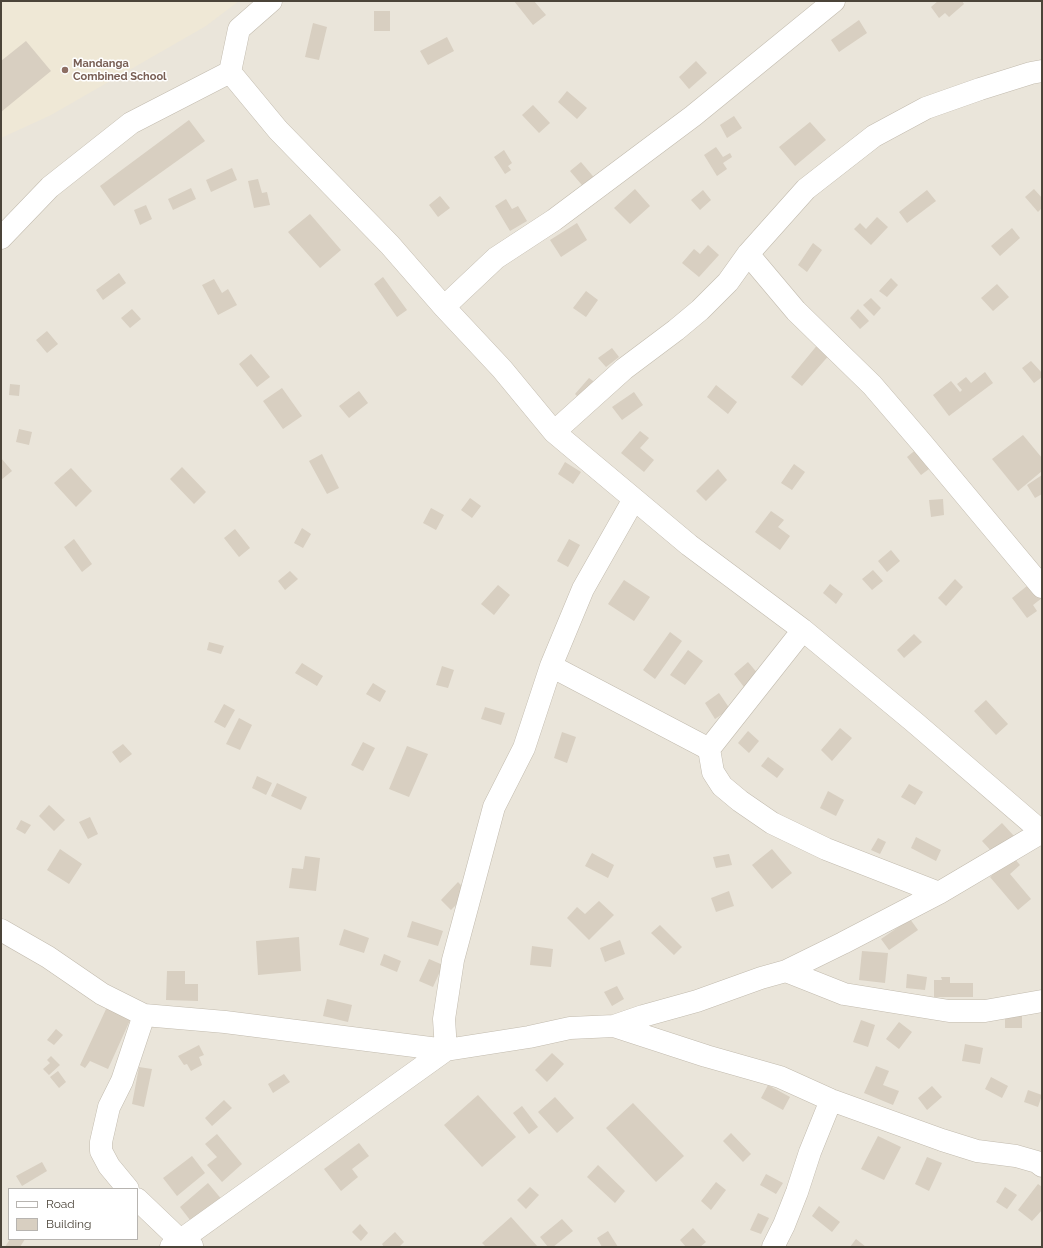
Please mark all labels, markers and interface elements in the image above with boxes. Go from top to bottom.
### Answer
place label: Mandanga Combined School [73,57,167,83]
marker: Mandanga Combined School [60,65,70,75]
legend [8,1188,138,1240]
text: Road [46,1197,75,1211]
text: Building [46,1217,92,1231]

